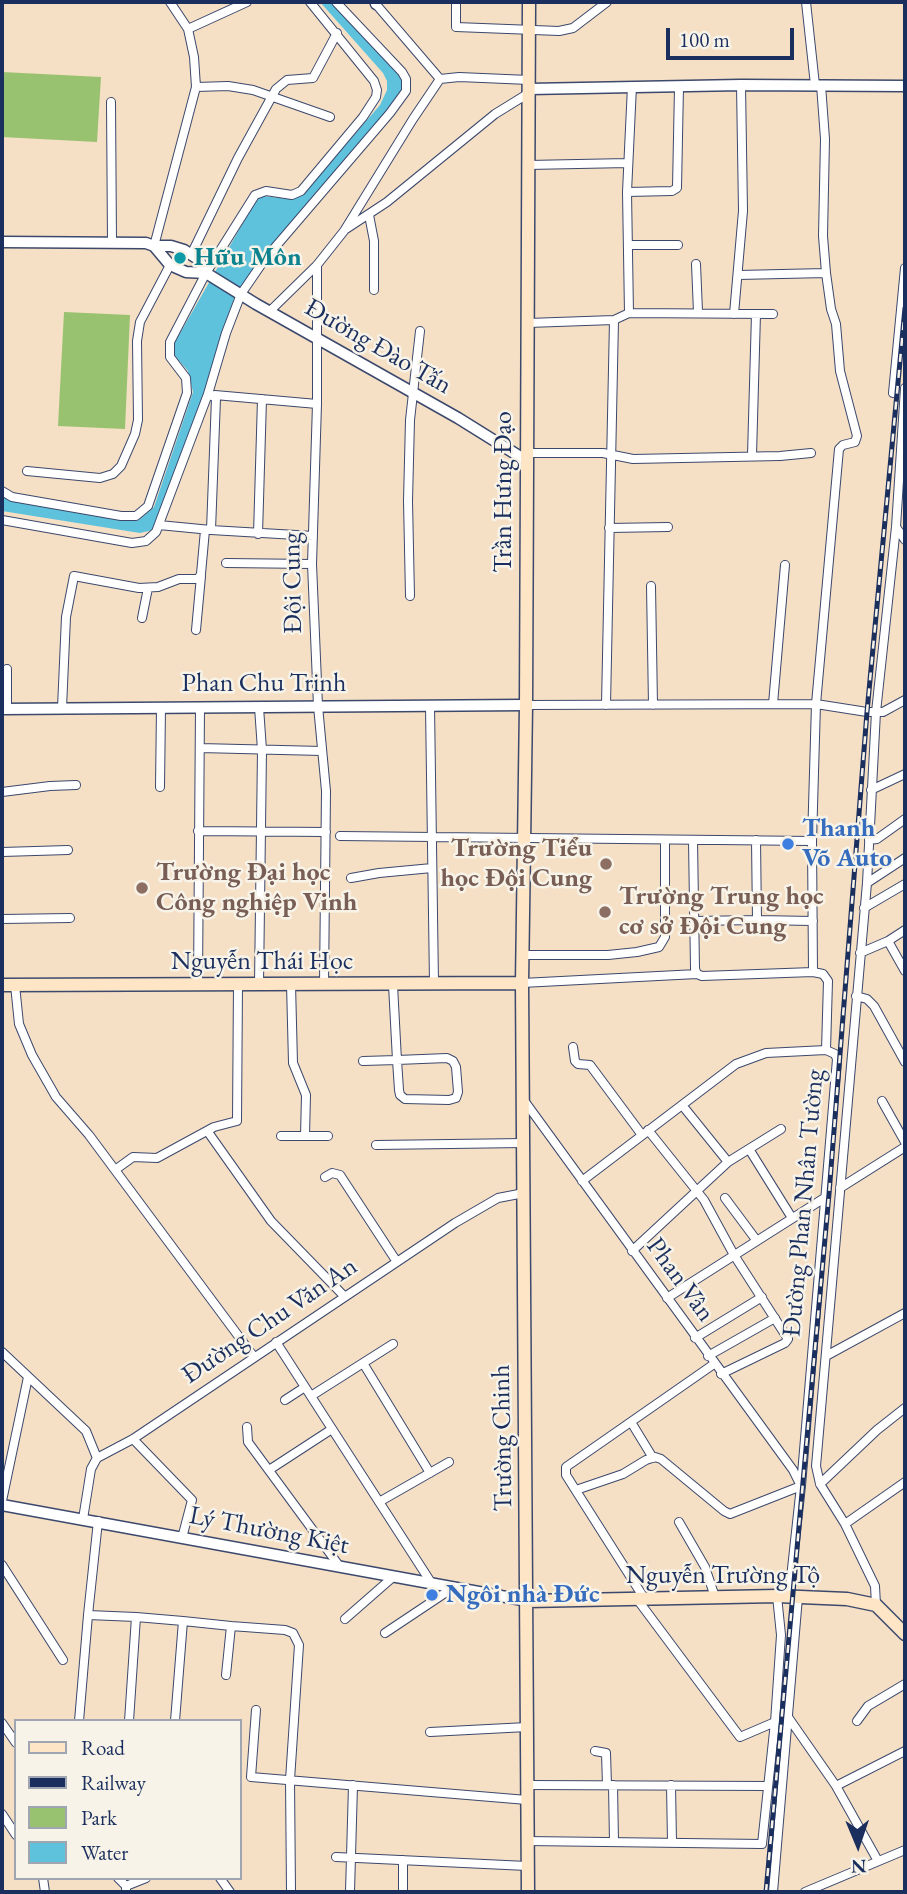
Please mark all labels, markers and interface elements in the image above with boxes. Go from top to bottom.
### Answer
scale bar [669,14,797,58]
text: 100 m [679,26,730,53]
place label: Hữu Môn [194,242,302,274]
marker: Hữu Môn [172,250,188,266]
street label: Đường Đào Tấn [299,292,457,402]
street label: Trần Hưng Đạo [488,411,520,573]
street label: Đội Cung [277,532,309,634]
street label: Phan Chu Trinh [182,668,346,700]
place label: Thanh Võ Auto [802,813,892,874]
place label: Trường Tiểu học Đội Cung [441,833,592,894]
marker: Thanh Võ Auto [780,836,796,852]
marker: Trường Tiểu học Đội Cung [598,856,614,872]
place label: Trường Đại học Công nghiệp Vinh [156,857,357,918]
marker: Trường Đại học Công nghiệp Vinh [134,880,150,896]
place label: Trường Trung học cơ sở Đội Cung [619,881,824,942]
marker: Trường Trung học cơ sở Đội Cung [597,904,613,920]
street label: Nguyễn Thái Học [171,946,353,978]
street label: Đường Phan Nhân Tường [777,1068,831,1338]
street label: Phan Vân [639,1232,721,1328]
street label: Đường Chu Văn An [177,1251,363,1391]
street label: Trường Chinh [486,1364,520,1512]
street label: Lý Thường Kiệt [187,1500,351,1562]
street label: Nguyễn Trường Tộ [626,1560,820,1592]
place label: Ngôi nhà Đức [446,1579,600,1611]
marker: Ngôi nhà Đức [424,1587,440,1603]
legend [14,1719,242,1880]
text: Road [81,1734,125,1761]
text: Railway [81,1769,146,1796]
text: Park [81,1804,117,1831]
north arrow [823,1810,893,1880]
text: Water [81,1839,128,1866]
text: N [851,1854,867,1879]

